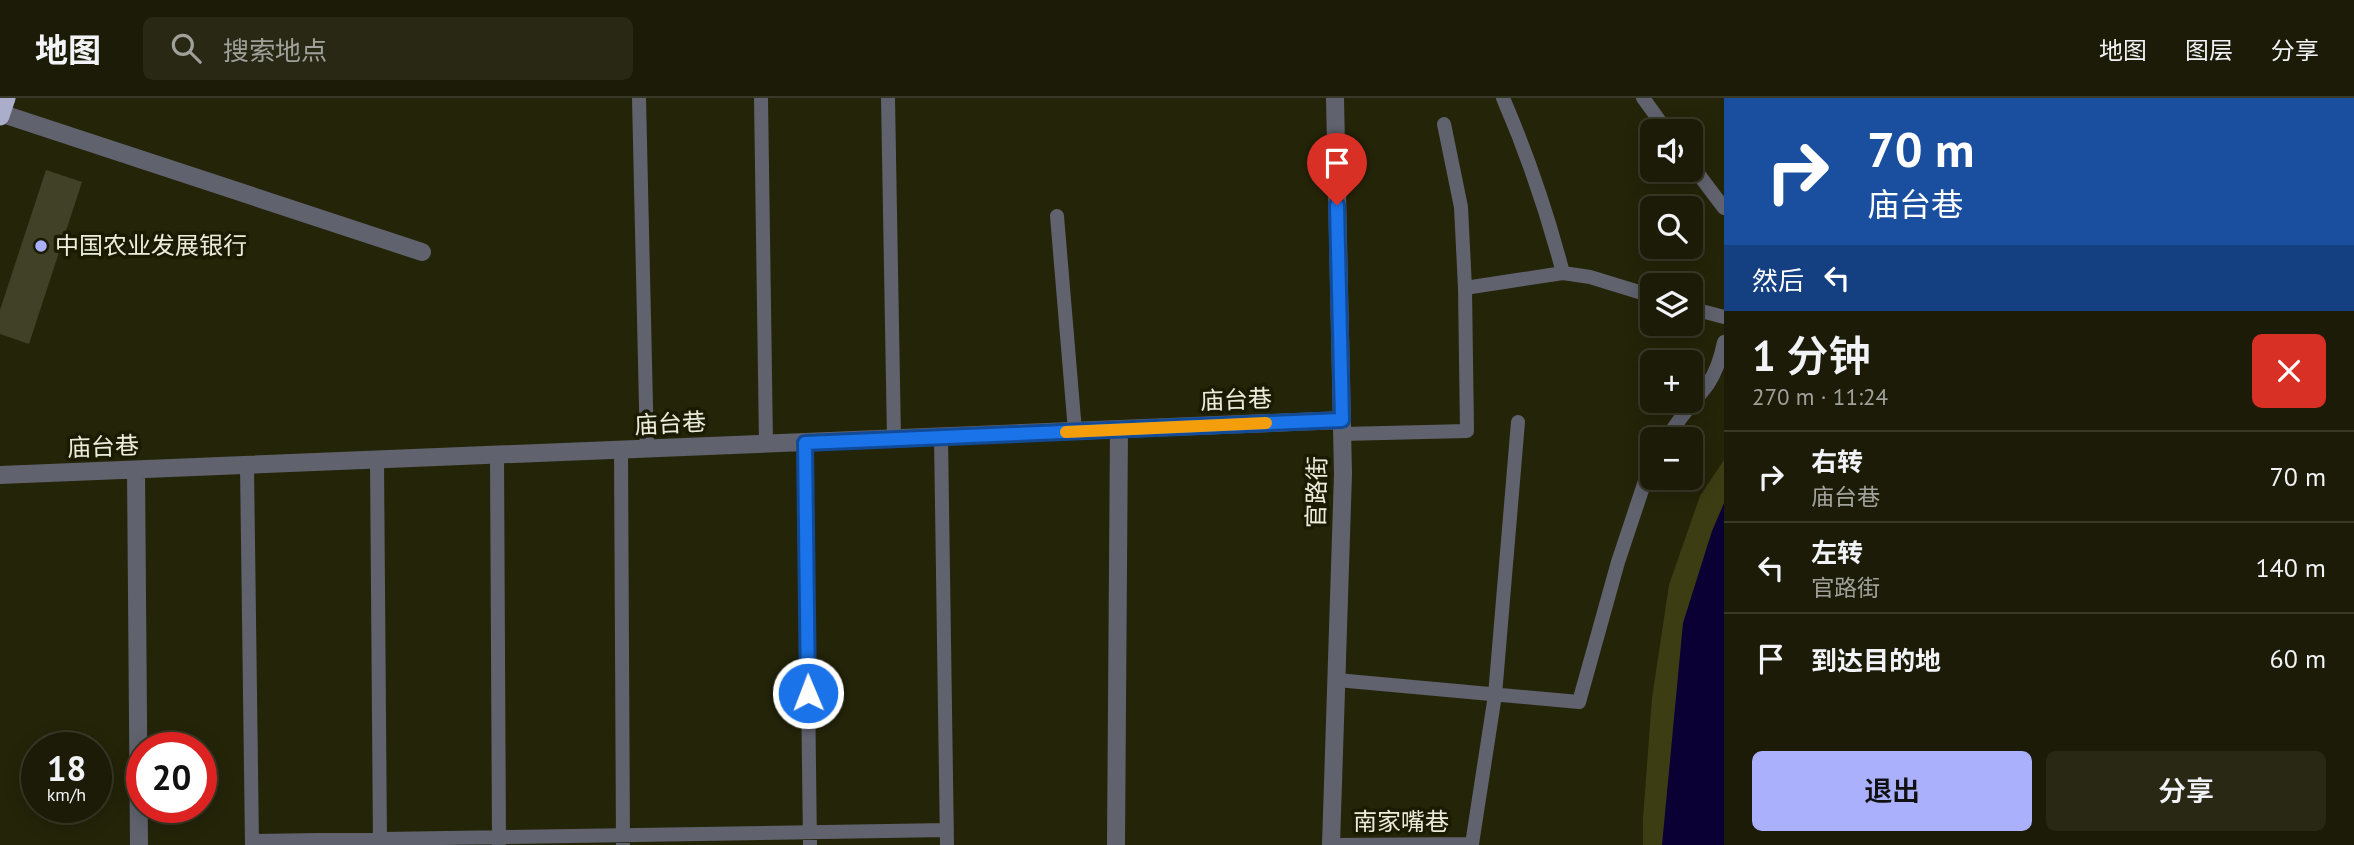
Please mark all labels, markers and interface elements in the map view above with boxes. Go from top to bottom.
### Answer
search box [143,17,633,80]
text: 地图 [35,28,101,71]
icon: search [167,29,205,67]
text: 搜索地点 [223,34,327,67]
text: 地图 [2099,35,2147,66]
text: 图层 [2185,35,2233,66]
text: 分享 [2271,35,2319,66]
text: 70 m [1867,117,1974,181]
map controls [1640,119,1703,490]
button: sound [1640,119,1703,182]
icon: right [1752,126,1843,217]
pin [1307,133,1367,205]
icon: arrive [1318,144,1356,182]
text: 庙台巷 [1867,183,1963,225]
button: search [1640,196,1703,259]
place label: 中国农业发展银行 [55,230,247,261]
marker: 中国农业发展银行 [33,238,49,254]
icon: left [1818,259,1856,297]
text: 然后 [1752,264,1804,297]
button: layers [1640,273,1703,336]
text: 1 分钟 [1752,328,1870,383]
button: close [2252,334,2326,408]
button: + [1640,350,1703,413]
text: 270 m · 11:24 [1752,382,1888,411]
street label: 庙台巷 [1199,383,1273,416]
street label: 庙台巷 [633,406,707,441]
button: − [1640,427,1703,490]
street label: 庙台巷 [66,430,140,463]
text: 右转 [1811,445,1863,478]
street label: 官路街 [1300,456,1333,528]
icon: right [1752,458,1790,496]
text: 70 m [2270,460,2326,493]
text: 庙台巷 [1811,482,1880,511]
text: 左转 [1811,536,1863,569]
icon: left [1752,549,1790,587]
text: 140 m [2255,551,2326,584]
text: 官路街 [1811,573,1880,602]
icon: arrive [1752,640,1790,678]
text: 60 m [2270,642,2326,675]
text: 到达目的地 [1811,644,1941,677]
position arrow [771,656,845,730]
speed limit sign: 20 [126,732,217,823]
text: 18 [47,745,86,791]
button: 退出 [1752,751,2032,831]
button: 分享 [2046,751,2326,831]
text: km/h [47,783,86,806]
street label: 南家嘴巷 [1353,806,1449,837]

